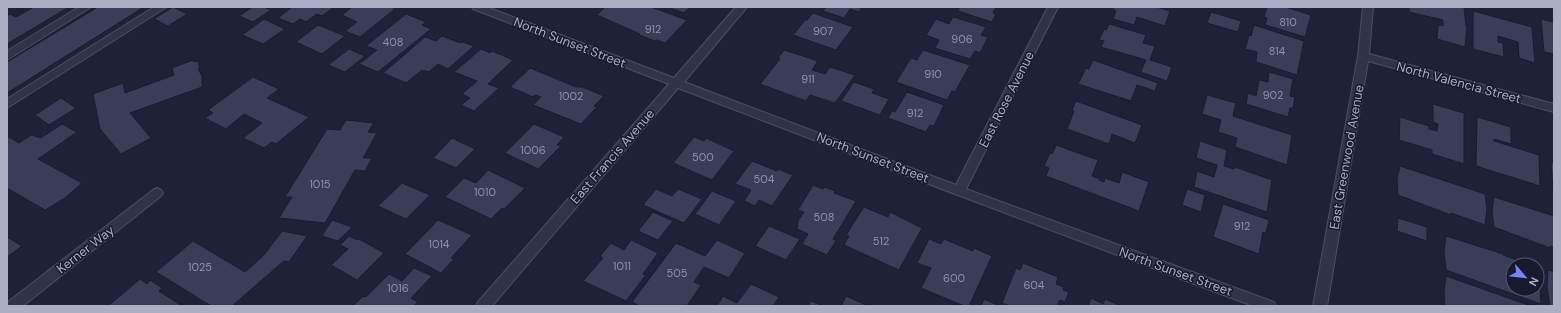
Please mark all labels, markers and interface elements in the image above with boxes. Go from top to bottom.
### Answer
street label: North Sunset Street [511,13,628,72]
house number: 810 [1279,15,1297,29]
house number: 912 [645,22,661,36]
house number: 907 [813,24,833,38]
house number: 906 [951,32,973,46]
house number: 408 [383,35,403,49]
house number: 814 [1269,44,1286,58]
street label: East Rose Avenue [975,48,1038,150]
street label: North Valencia Street [1395,58,1523,107]
house number: 910 [924,67,942,81]
house number: 911 [801,72,815,86]
street label: East Greenwood Avenue [1325,83,1368,231]
house number: 902 [1263,88,1283,102]
house number: 1002 [559,89,583,103]
street label: East Francis Avenue [567,105,658,207]
house number: 912 [907,106,923,120]
street label: North Sunset Street [814,128,931,187]
house number: 1006 [520,143,546,157]
house number: 500 [692,150,714,164]
house number: 504 [754,172,775,186]
house number: 1015 [309,177,331,191]
house number: 1010 [474,185,496,199]
house number: 508 [814,210,834,224]
house number: 912 [1234,219,1250,233]
street label: Kerner Way [53,222,118,277]
house number: 512 [873,234,889,248]
house number: 1014 [428,237,450,251]
street label: North Sunset Street [1117,243,1235,300]
north arrow [1505,257,1545,297]
house number: 1011 [613,259,631,273]
house number: 1025 [188,260,212,274]
house number: 505 [667,266,688,280]
house number: 600 [943,271,965,285]
text: N [1526,275,1542,289]
house number: 604 [1023,278,1045,292]
house number: 1016 [387,281,409,295]

